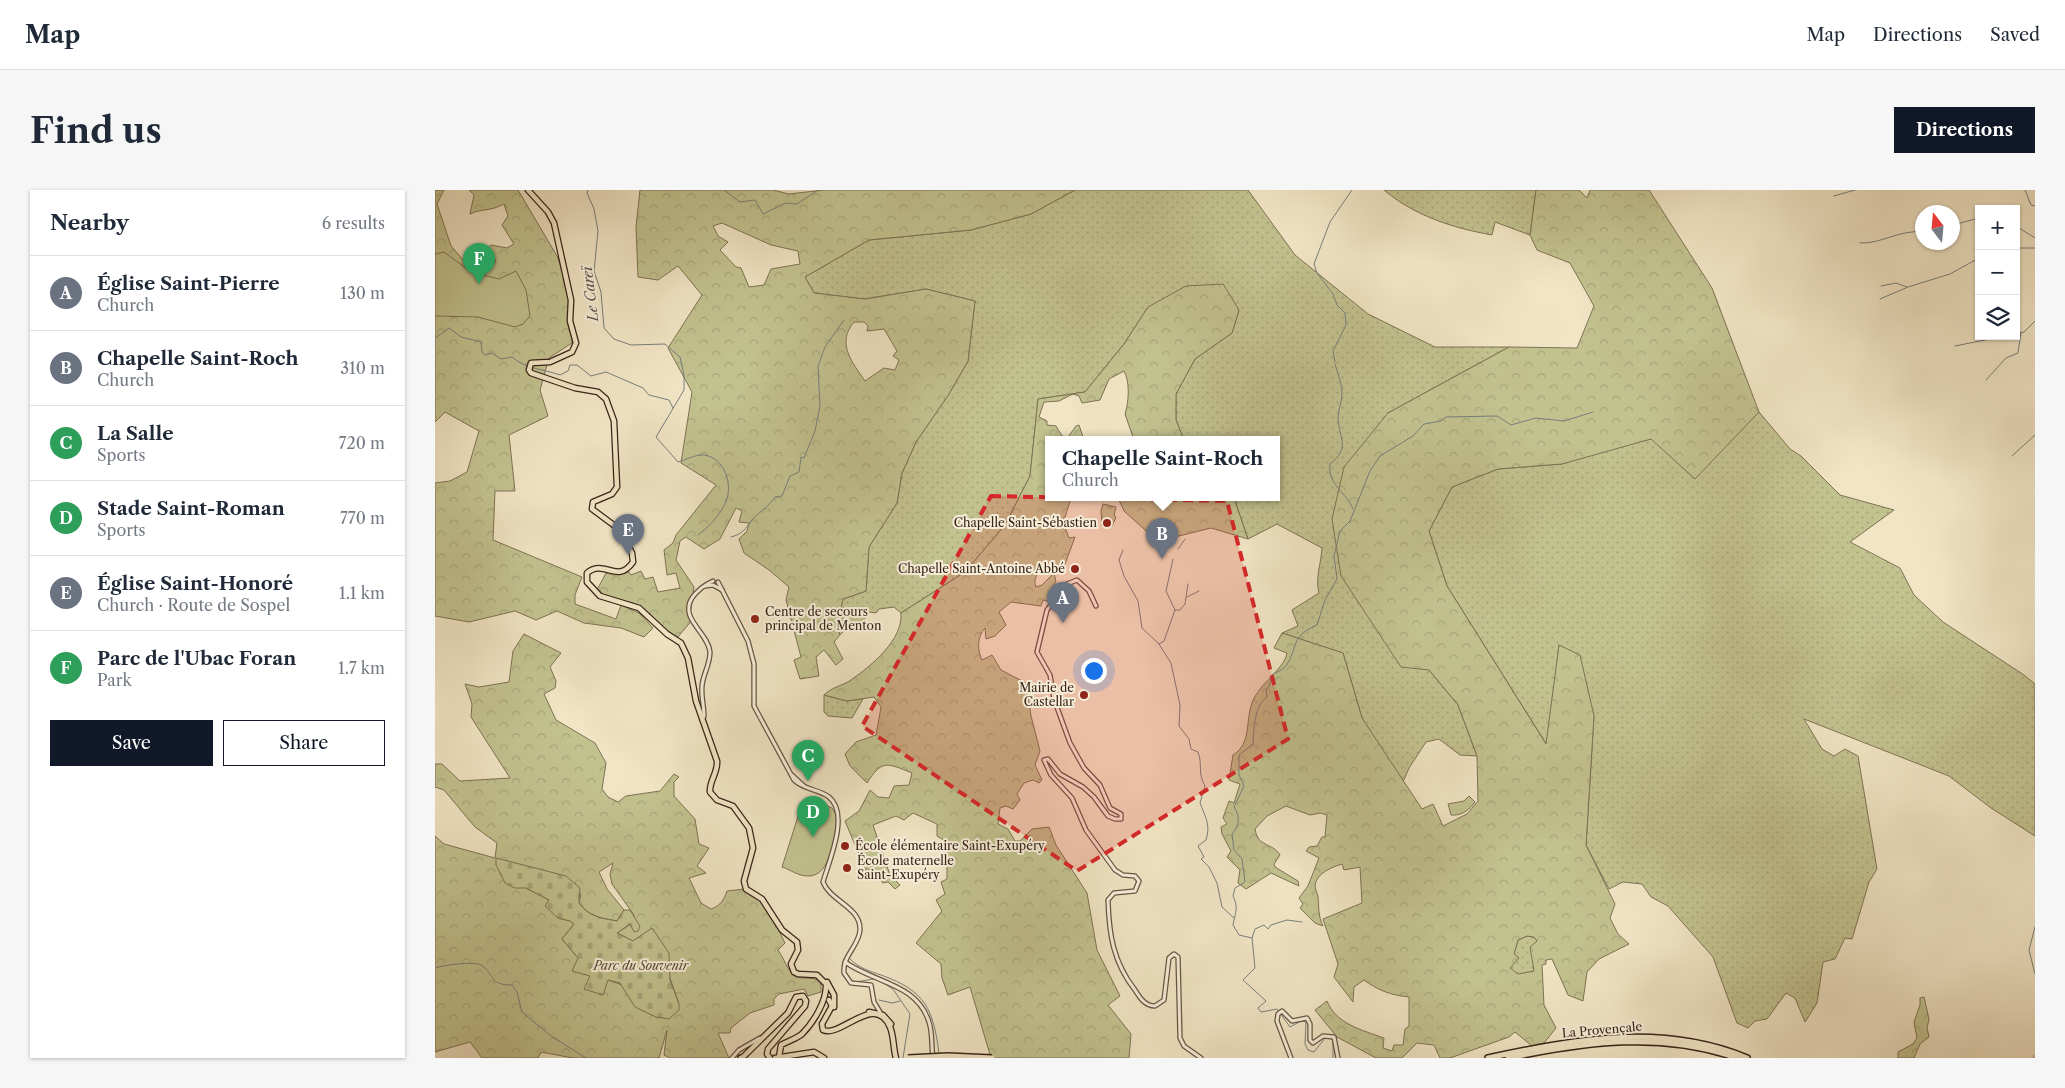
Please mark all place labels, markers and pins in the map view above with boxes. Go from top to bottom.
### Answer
pin: F [463,243,495,284]
pin: E [612,514,644,555]
place label: Chapelle Saint-Sébastien [954,515,1097,530]
marker: Chapelle Saint-Sébastien [1101,517,1113,529]
pin: B [1146,518,1178,559]
place label: Chapelle Saint-Antoine Abbé [898,561,1065,576]
marker: Chapelle Saint-Antoine Abbé [1069,563,1081,575]
pin: A [1047,582,1079,623]
place label: Centre de secours principal de Menton [765,604,882,633]
marker: Centre de secours principal de Menton [749,613,761,625]
place label: Mairie de Castellar [1019,680,1074,709]
marker: Mairie de Castellar [1078,689,1090,701]
pin: C [792,740,824,781]
pin: D [797,796,829,837]
place label: École élémentaire Saint-Exupéry [855,837,1045,853]
marker: École élémentaire Saint-Exupéry [839,840,851,852]
place label: École maternelle Saint-Exupéry [857,852,954,882]
marker: École maternelle Saint-Exupéry [841,862,853,874]

